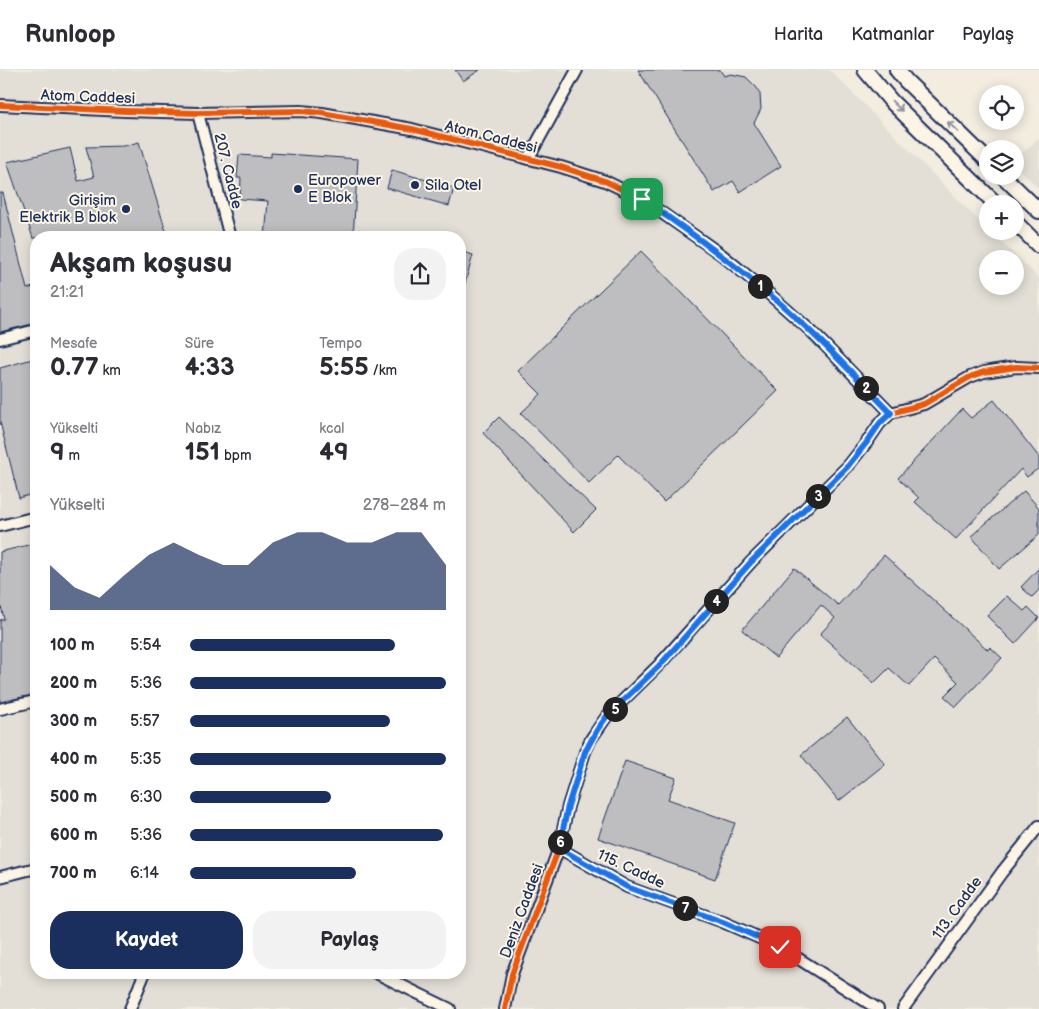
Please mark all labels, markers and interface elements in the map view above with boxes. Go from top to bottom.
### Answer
text: Runloop [25,20,115,49]
text: Harita [774,24,823,45]
text: Katmanlar [851,24,934,45]
text: Paylaş [962,24,1014,45]
map controls [979,85,1024,295]
button: locate [979,85,1024,130]
street label: Atom Caddesi [40,86,136,108]
one-way arrow [891,100,903,112]
street label: Atom Caddesi [443,116,539,158]
one-way arrow [946,121,959,133]
street label: 207. Cadde [209,131,247,211]
button: layers [979,140,1024,185]
place label: Europower E Blok [308,171,381,207]
place label: Sila Otel [425,176,481,195]
pin [621,178,663,220]
marker: Sila Otel [409,179,421,191]
marker: Europower E Blok [292,183,304,195]
icon: arrive [628,185,656,213]
place label: Girişim Elektrik B blok [19,191,117,227]
button: + [979,195,1024,240]
marker: Girişim Elektrik B blok [120,203,132,215]
text: Akşam koşusu [50,247,232,280]
button: share [394,248,446,300]
button: − [979,250,1024,295]
pin: 1 [748,274,772,298]
text: 1 [758,278,763,295]
text: 21:21 [50,283,84,302]
text: Mesafe [50,335,97,352]
text: Süre [185,335,214,352]
text: Tempo [319,335,362,352]
text: 0.77 [50,352,99,383]
text: 4:33 [185,352,235,383]
text: 5:55 [319,352,369,383]
text: km [99,362,121,379]
text: /km [369,362,397,379]
pin: 2 [854,376,878,400]
text: 2 [862,380,871,397]
text: Yükselti [50,420,98,437]
text: Nabız [185,420,221,437]
text: kcal [319,420,344,437]
text: 9 [50,437,65,468]
text: 151 [185,437,220,468]
text: 49 [319,437,349,468]
text: m [65,447,80,464]
text: bpm [220,447,252,464]
pin: 3 [806,484,830,508]
text: 3 [814,488,823,505]
text: Yükselti [50,496,105,515]
text: 278–284 m [363,496,446,515]
pin: 4 [704,588,728,614]
text: 4 [712,593,721,610]
text: 100 m [50,636,95,655]
text: 5:54 [130,636,161,655]
text: 200 m [50,674,97,693]
text: 5:36 [130,674,162,693]
pin: 5 [602,696,628,722]
text: 5 [611,701,620,718]
text: 300 m [50,712,97,731]
text: 5:57 [130,712,159,731]
text: 400 m [50,750,97,769]
text: 5:35 [130,750,161,769]
text: 500 m [50,788,97,807]
text: 6:30 [130,788,162,807]
text: 600 m [50,826,98,845]
text: 5:36 [130,826,162,845]
pin: 6 [548,830,572,854]
text: 6 [556,834,565,851]
street label: 115. Cadde [594,845,668,893]
street label: Deniz Caddesi [496,861,548,961]
text: 700 m [50,864,97,883]
text: 6:14 [130,864,159,883]
street label: 113. Cadde [928,873,986,943]
pin: 7 [672,896,698,920]
text: 7 [682,900,689,917]
button: Kaydet [50,911,243,969]
button: Paylaş [253,911,446,969]
pin [759,926,801,968]
icon: check [766,933,794,961]

